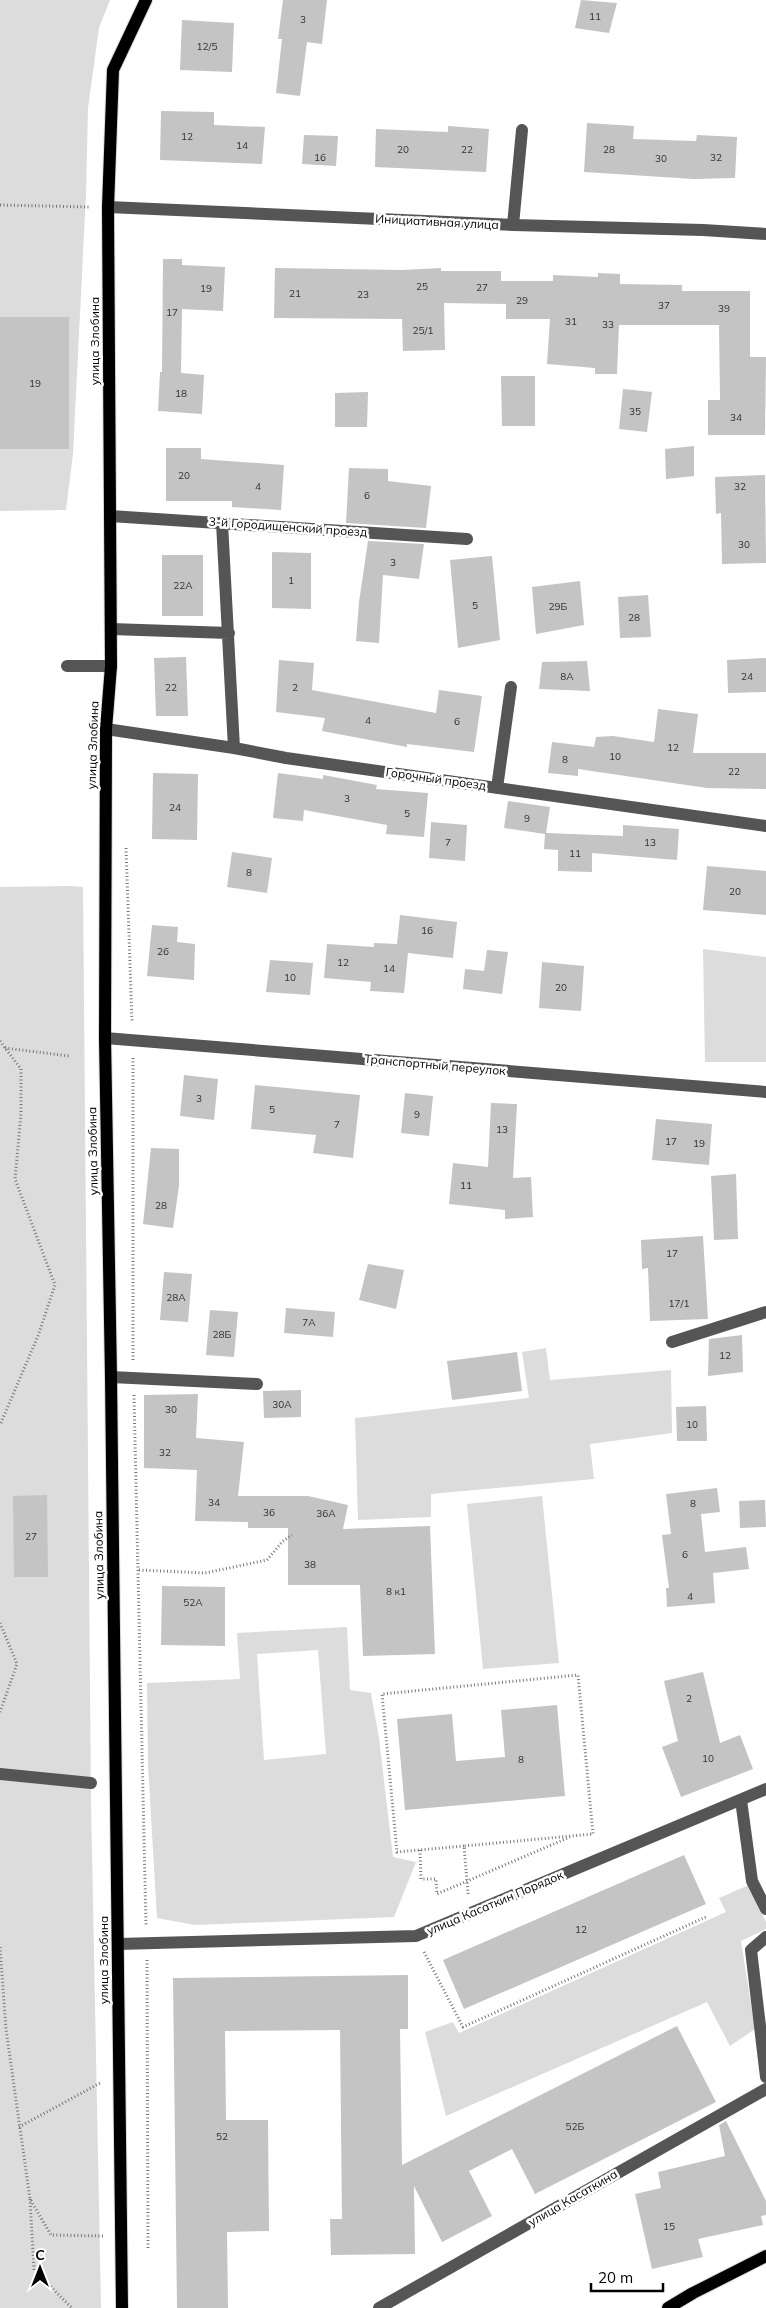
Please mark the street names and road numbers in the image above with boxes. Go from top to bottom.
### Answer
street label: Инициативная улица [375,211,499,232]
street label: улица Злобина [87,297,102,385]
street label: 3-й Городищенский проезд [208,513,368,540]
street label: улица Злобина [83,700,102,790]
street label: Горочный проезд [385,764,487,793]
street label: Транспортный переулок [364,1051,507,1078]
street label: улица Злобина [84,1107,101,1195]
street label: улица Злобина [90,1511,107,1599]
street label: улица Касаткин Порядок [424,1867,566,1938]
street label: улица Злобина [96,1916,111,2004]
street label: улица Касаткина [526,2166,620,2229]

